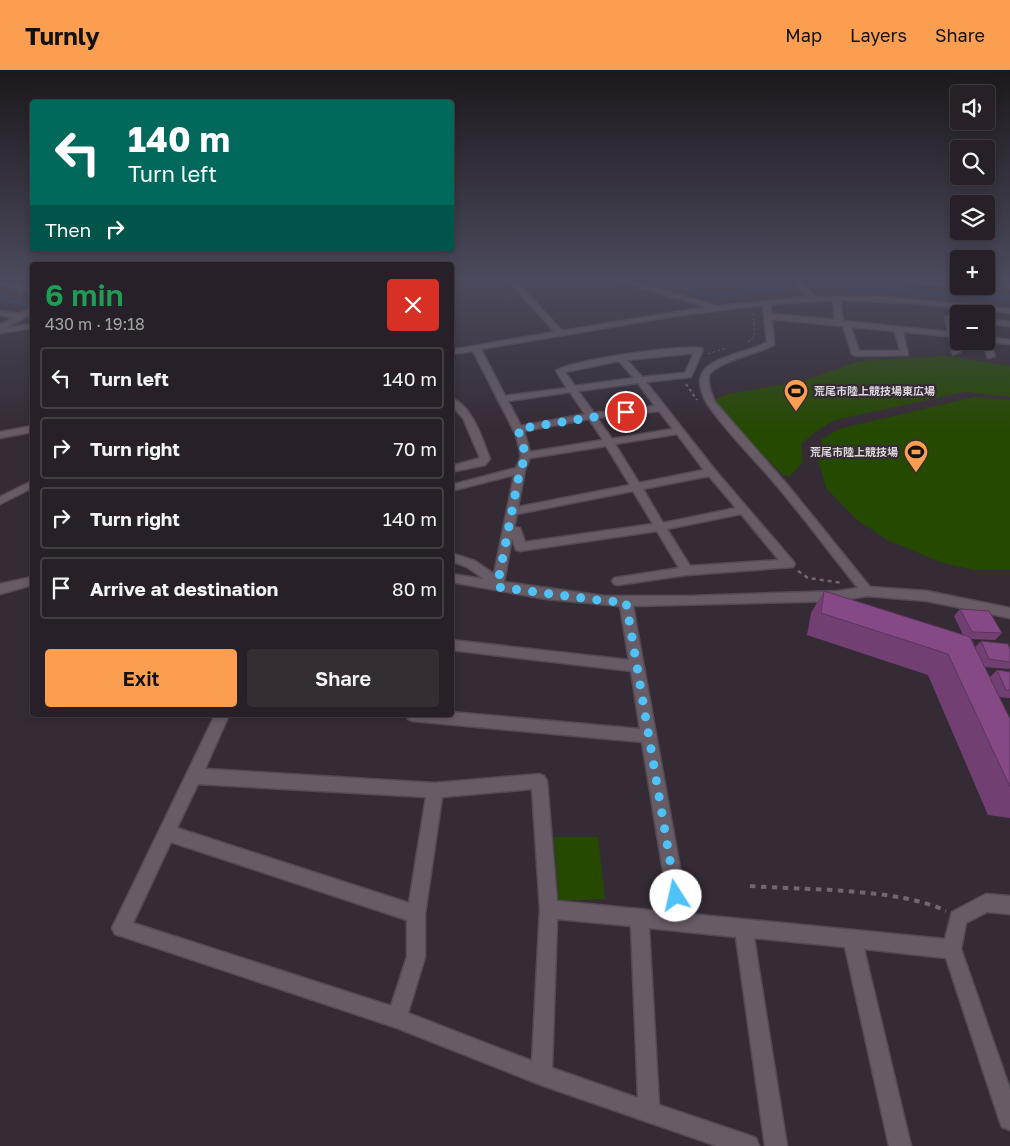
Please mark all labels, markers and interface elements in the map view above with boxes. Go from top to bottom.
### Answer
text: Turnly [25,21,100,50]
text: Map [785,24,822,46]
text: Layers [850,24,907,46]
text: Share [935,24,985,46]
map controls [950,85,995,350]
button: sound [950,85,995,130]
text: 140 m [128,118,230,160]
icon: left [45,120,110,185]
button: search [950,140,995,185]
text: Turn left [128,160,217,187]
button: layers [950,195,995,240]
icon: right [101,215,129,243]
text: Then [45,218,91,241]
button: + [950,250,995,295]
text: 6 min [45,277,124,313]
button: close [387,279,439,331]
button: − [950,305,995,350]
text: 430 m · 19:18 [45,314,145,334]
icon: left [47,364,75,392]
text: Turn left [90,367,169,390]
text: 140 m [383,367,437,390]
sports icon: 荒尾市陸上競技場東広場 [783,378,809,412]
place label: 荒尾市陸上競技場東広場 [814,384,935,397]
pin [605,391,647,433]
icon: arrive [612,398,640,426]
icon: right [47,434,75,462]
text: Turn right [90,437,180,460]
text: 70 m [394,437,437,460]
sports icon: 荒尾市陸上競技場 [903,439,929,473]
place label: 荒尾市陸上競技場 [810,445,898,458]
icon: right [47,504,75,532]
text: Turn right [90,507,180,530]
text: 140 m [383,507,437,530]
icon: arrive [47,574,75,602]
text: Arrive at destination [90,577,278,600]
text: 80 m [392,577,437,600]
button: Exit [45,649,237,707]
button: Share [247,649,439,707]
position arrow [649,869,701,921]

